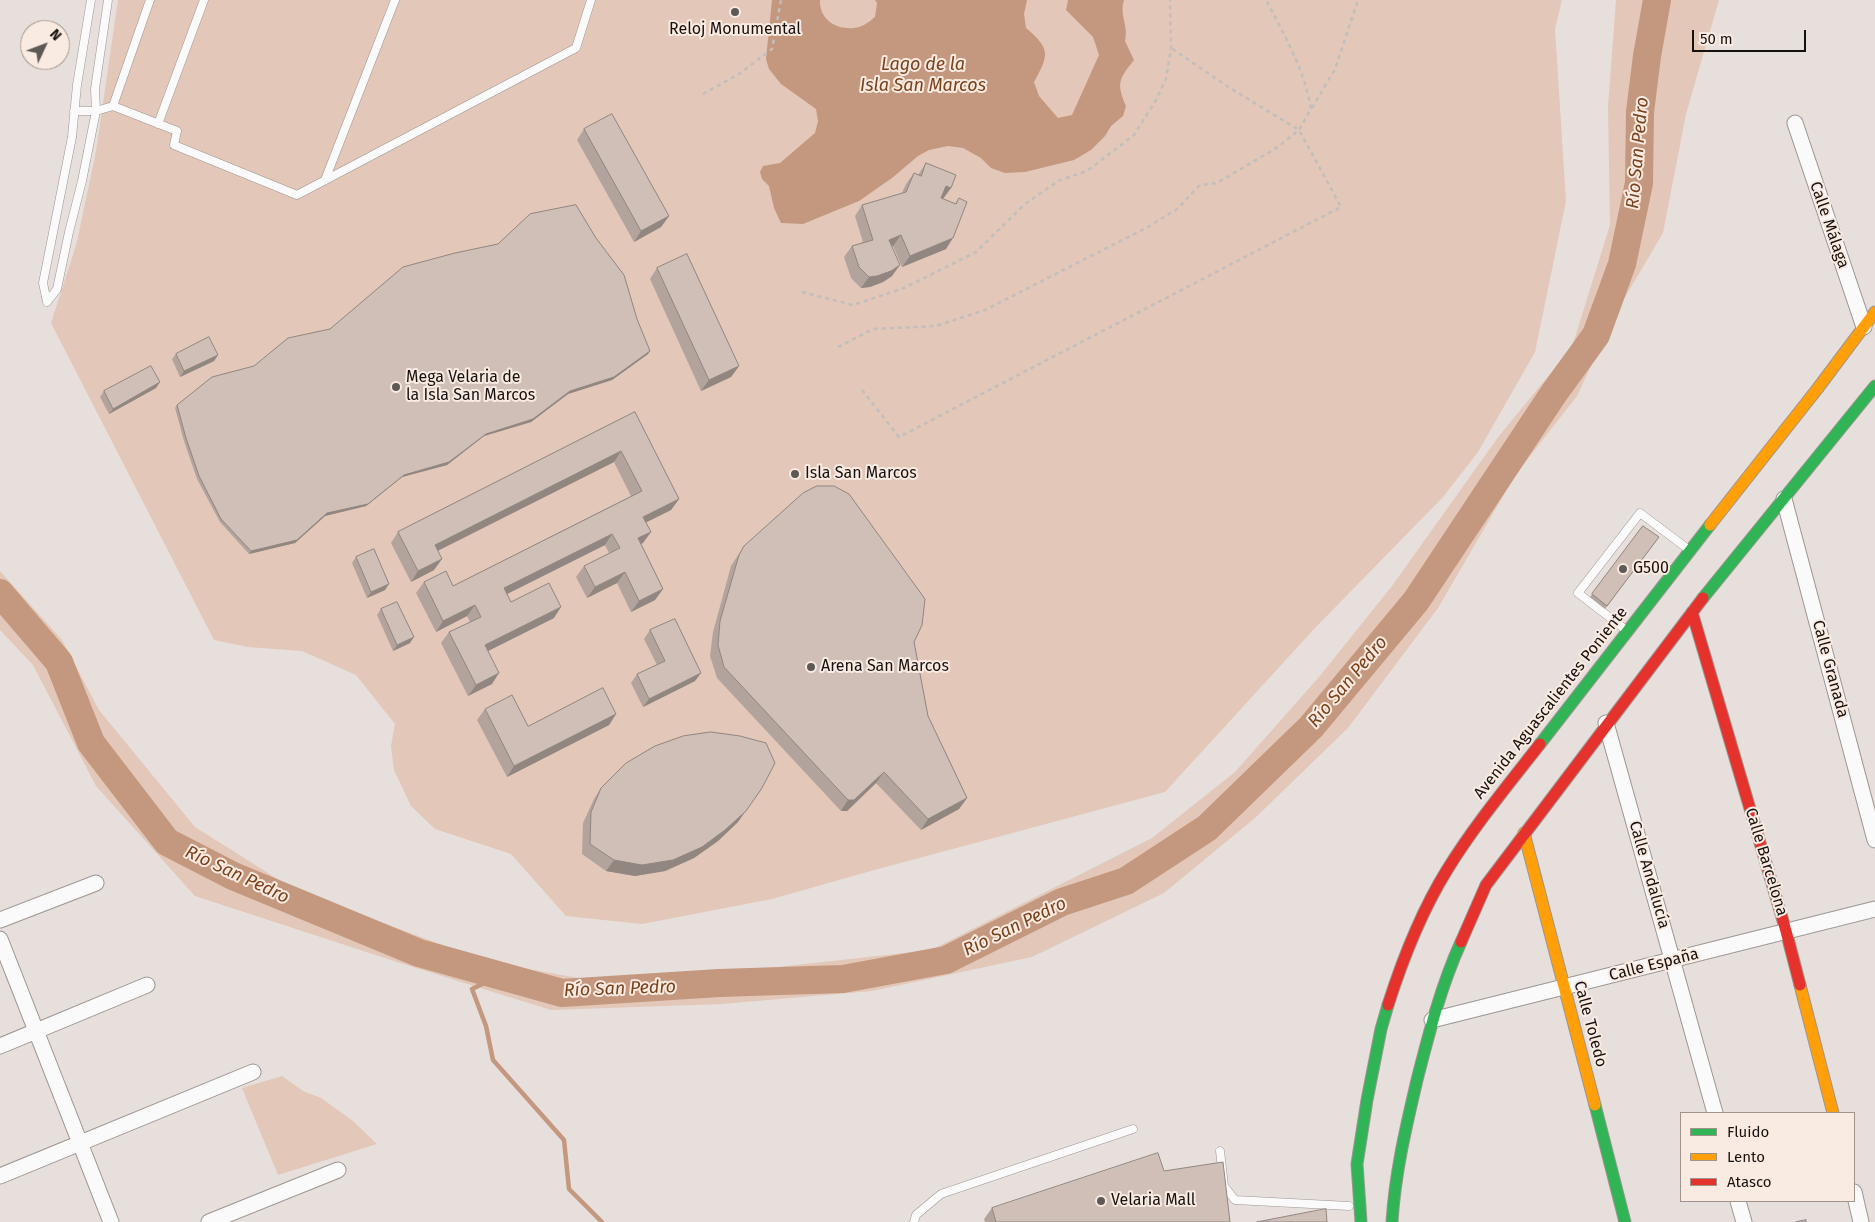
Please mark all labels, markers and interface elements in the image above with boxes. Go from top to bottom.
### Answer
marker: Reloj Monumental [729,6,741,18]
north arrow [20,20,70,70]
place label: Reloj Monumental [669,20,801,40]
scale bar [1695,20,1809,52]
text: N [46,26,65,44]
text: 50 m [1700,30,1733,48]
water label: Lago de la Isla San Marcos [860,54,986,96]
water label: Río San Pedro [1622,96,1654,210]
street label: Calle Málaga [1805,179,1853,271]
place label: Mega Velaria de la Isla San Marcos [406,368,535,406]
marker: Mega Velaria de la Isla San Marcos [390,381,402,393]
place label: Isla San Marcos [805,464,917,484]
marker: Isla San Marcos [789,468,801,480]
place label: G500 [1633,559,1669,579]
marker: G500 [1617,563,1629,575]
street label: Avenida Aguascalientes Poniente [1470,603,1632,803]
street label: Calle Granada [1808,618,1852,720]
water label: Río San Pedro [1304,632,1392,732]
place label: Arena San Marcos [821,657,949,677]
marker: Arena San Marcos [805,661,817,673]
street label: Calle Barcelona [1740,806,1792,918]
street label: Calle Andalucía [1624,819,1674,931]
water label: Río San Pedro [182,841,292,909]
water label: Río San Pedro [960,893,1070,961]
street label: Calle España [1607,945,1701,985]
water label: Río San Pedro [564,976,676,1002]
street label: Calle Toledo [1569,979,1611,1069]
legend [1680,1112,1855,1202]
text: Fluido [1727,1123,1769,1141]
text: Lento [1727,1148,1765,1166]
text: Atasco [1727,1173,1772,1191]
place label: Velaria Mall [1111,1191,1196,1211]
marker: Velaria Mall [1095,1195,1107,1207]

